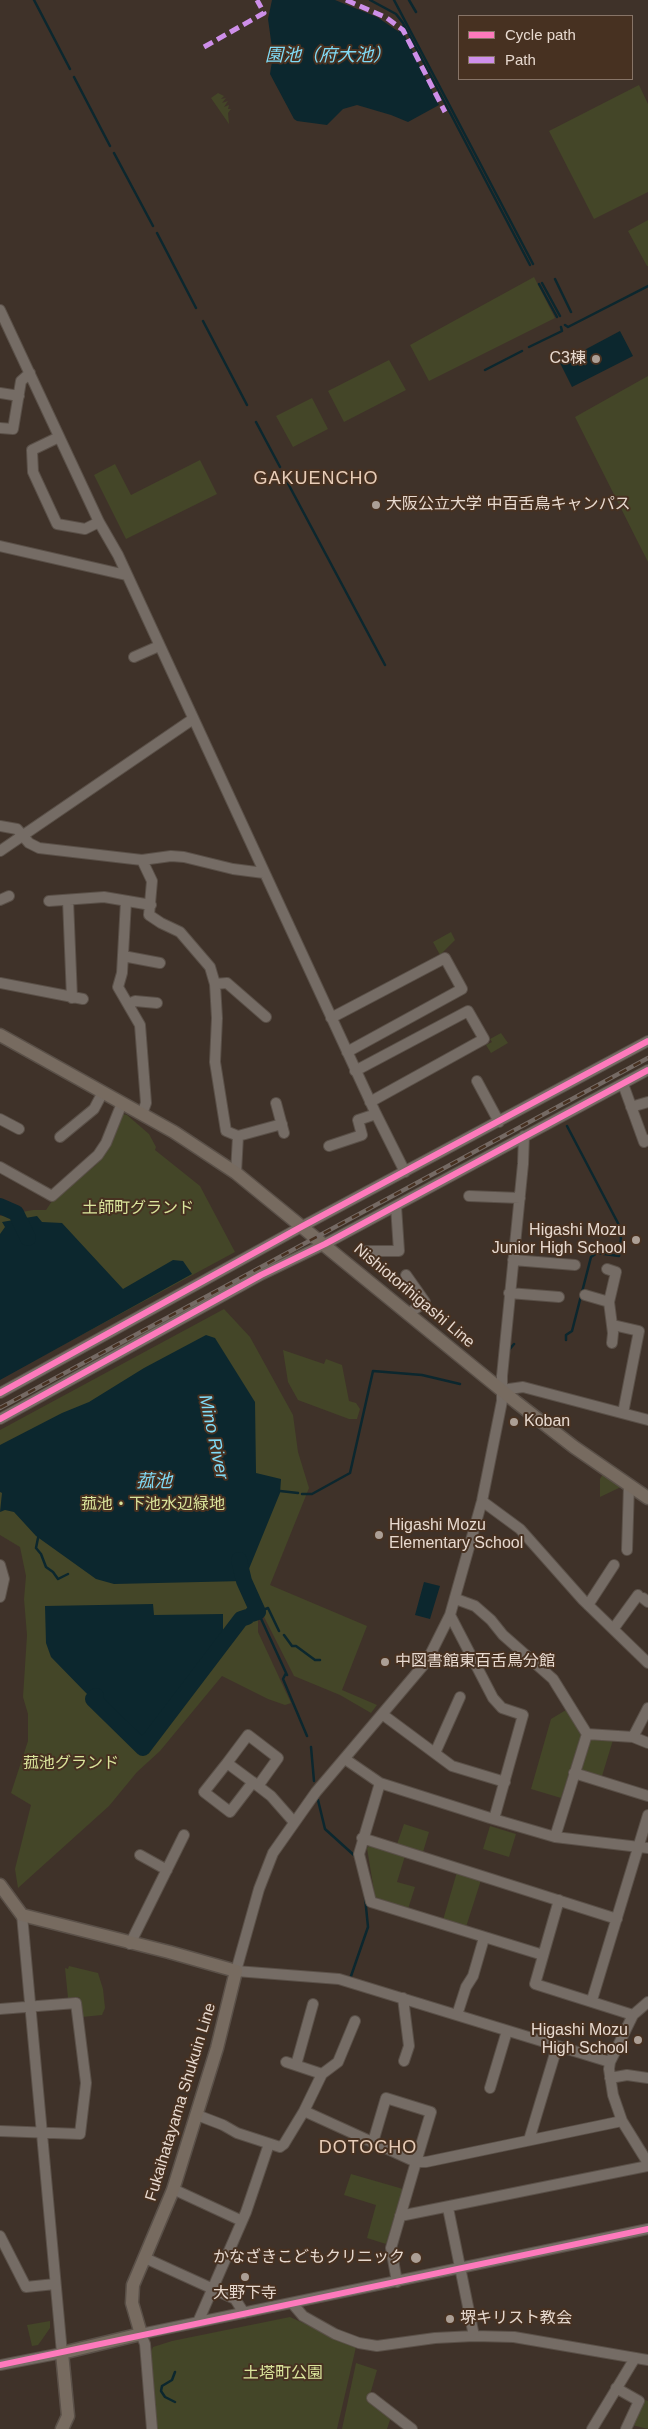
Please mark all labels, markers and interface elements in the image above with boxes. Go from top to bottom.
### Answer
legend [458,15,633,80]
text: Cycle path [505,26,576,43]
water label: 園池（府大池） [265,45,391,67]
text: Path [505,51,536,68]
place label: C3棟 [550,349,586,369]
marker: C3棟 [590,353,602,365]
district label: GAKUENCHO [252,468,380,490]
place label: 大阪公立大学 中百舌鳥キャンパス [386,495,630,515]
marker: 大阪公立大学 中百舌鳥キャンパス [370,499,382,511]
park label: 土師町グランド [82,1199,194,1219]
place label: Higashi Mozu Junior High School [492,1221,626,1259]
marker: Higashi Mozu Junior High School [630,1234,642,1246]
street label: Nishiotorihigashi Line [350,1240,478,1352]
water label: Mino River [193,1393,233,1481]
place label: Koban [524,1412,570,1432]
marker: Koban [508,1416,520,1428]
water label: 菰池 [136,1471,172,1493]
park label: 菰池・下池水辺緑地 [81,1495,225,1515]
place label: Higashi Mozu Elementary School [389,1516,523,1554]
marker: Higashi Mozu Elementary School [373,1529,385,1541]
place label: 中図書館東百舌鳥分館 [395,1652,555,1672]
marker: 中図書館東百舌鳥分館 [379,1656,391,1668]
park label: 菰池グランド [23,1754,119,1774]
street label: Fukaihatayama Shukuin Line [142,2001,220,2203]
place label: Higashi Mozu High School [531,2021,628,2059]
marker: Higashi Mozu High School [632,2034,644,2046]
district label: DOTOCHO [318,2137,418,2159]
place label: かなざきこどもクリニック [213,2248,405,2268]
marker: かなざきこどもクリニック [409,2251,423,2265]
marker: 大野下寺 [239,2271,251,2283]
place label: 大野下寺 [213,2284,277,2304]
place label: 堺キリスト教会 [460,2309,572,2329]
marker: 堺キリスト教会 [444,2313,456,2325]
park label: 土塔町公園 [243,2364,323,2384]

